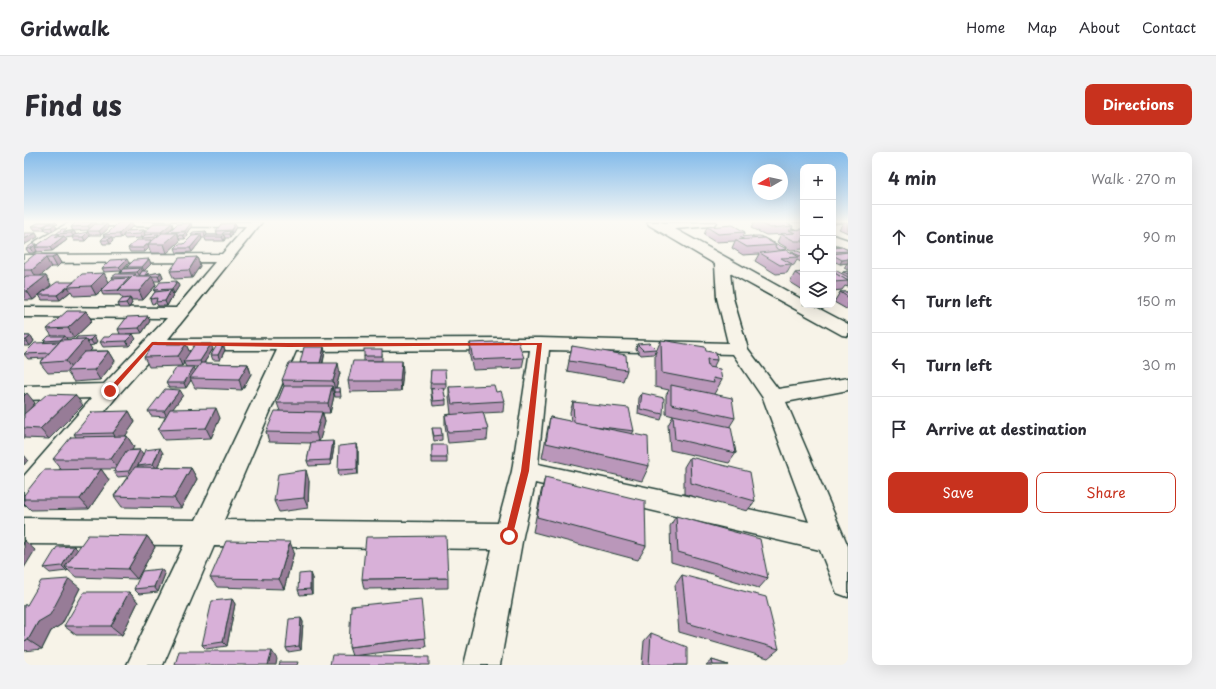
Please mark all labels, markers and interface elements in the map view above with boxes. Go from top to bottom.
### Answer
text: Gridwalk [20,14,110,42]
text: Home [966,17,1005,38]
text: Map [1027,17,1057,38]
text: About [1079,17,1120,38]
text: Contact [1142,17,1196,38]
text: Find us [24,83,122,126]
button: Directions [1085,84,1192,125]
north arrow [752,164,788,200]
map controls [800,164,836,308]
button: + [800,164,836,200]
text: 4 min [888,165,936,191]
text: Walk · 270 m [1091,169,1176,188]
button: − [800,200,836,236]
text: Continue [926,225,994,248]
icon: ahead [888,226,910,248]
text: 90 m [1143,227,1176,246]
button: locate [800,236,836,272]
button: layers [800,272,836,308]
text: Turn left [926,289,992,312]
icon: left [888,290,910,312]
text: 150 m [1137,291,1176,310]
text: Turn left [926,353,992,376]
icon: left [888,354,910,376]
text: 30 m [1142,355,1176,374]
route end [101,382,119,400]
text: Arrive at destination [926,417,1087,440]
icon: arrive [888,418,910,440]
button: Save [888,472,1028,513]
button: Share [1036,472,1176,513]
route start [500,527,518,545]

